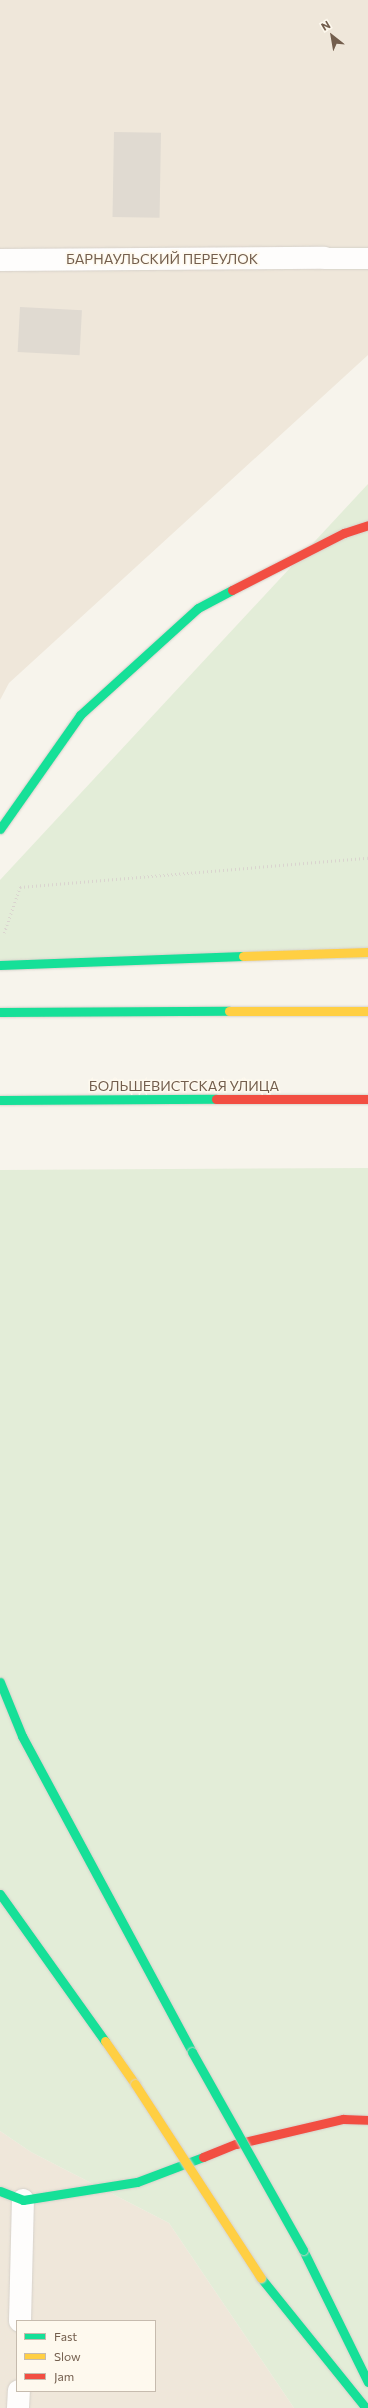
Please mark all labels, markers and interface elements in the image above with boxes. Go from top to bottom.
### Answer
north arrow [312,16,352,56]
text: N [319,18,332,33]
street label: БАРНАУЛЬСКИЙ ПЕРЕУЛОК [66,251,258,267]
street label: БОЛЬШЕВИСТСКАЯ УЛИЦА [89,1078,279,1094]
legend [16,2320,156,2392]
text: Fast [54,2329,77,2343]
text: Slow [54,2349,81,2363]
text: Jam [54,2369,74,2383]

